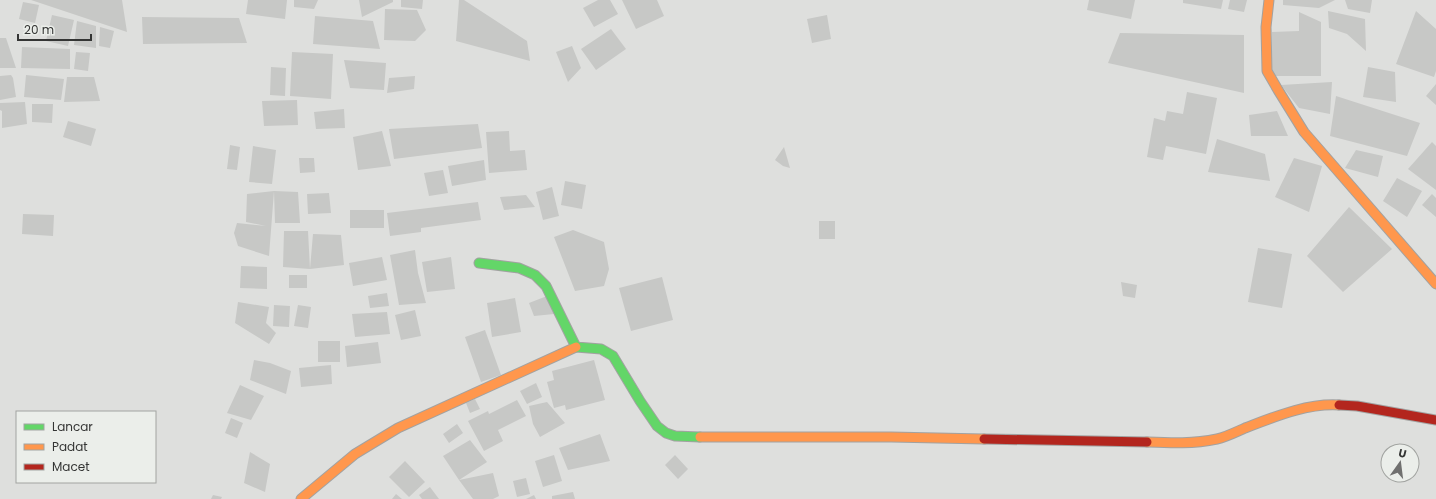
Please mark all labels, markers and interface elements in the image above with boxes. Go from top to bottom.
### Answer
scale bar [18,16,91,42]
text: 20 m [24,21,54,38]
legend [16,411,156,483]
text: Lancar [52,418,93,435]
text: Padat [52,438,88,455]
north arrow [1380,443,1420,483]
text: U [1397,445,1408,462]
text: Macet [52,458,90,475]

